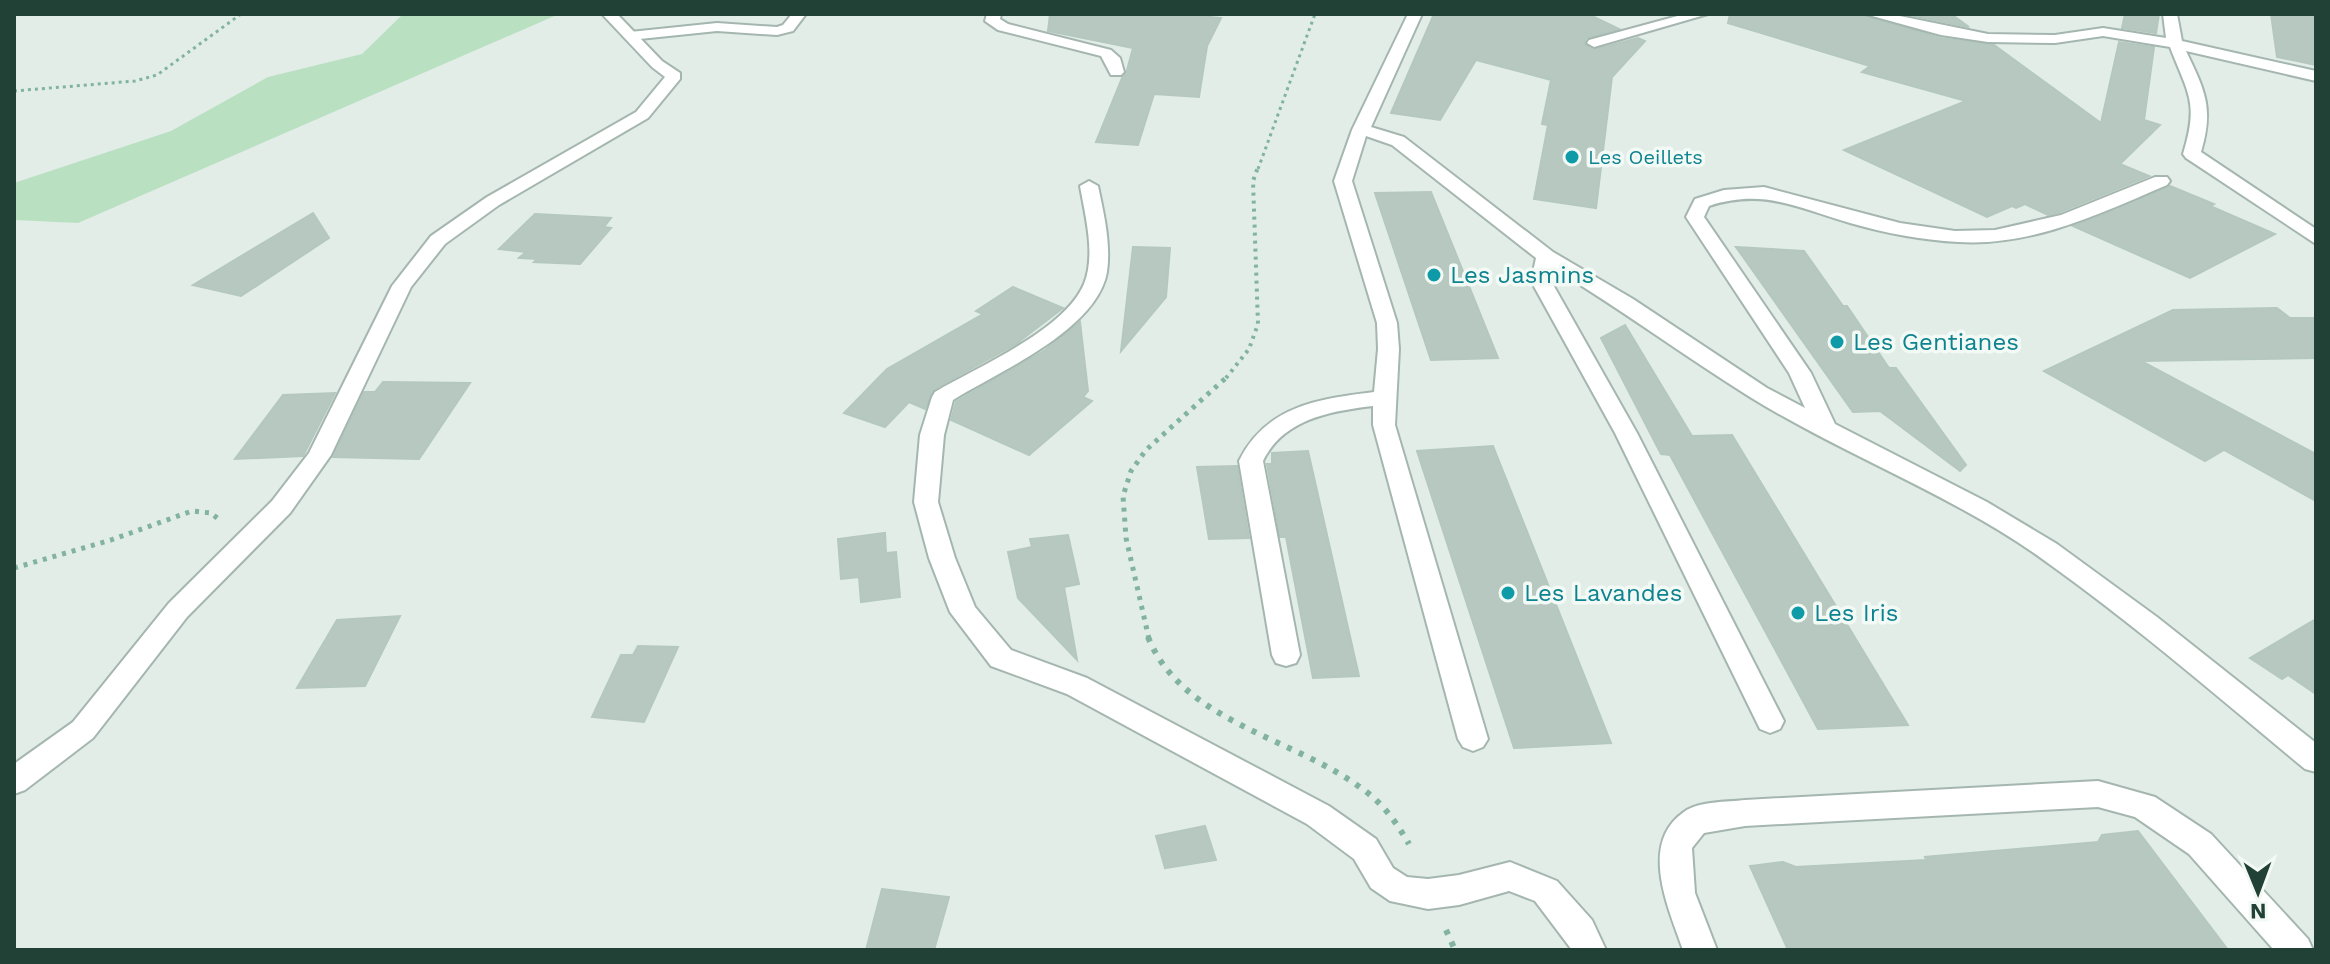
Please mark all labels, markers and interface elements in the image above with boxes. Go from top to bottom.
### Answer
place label: Les Oeillets [1588,145,1703,169]
marker: Les Oeillets [1563,148,1581,166]
place label: Les Jasmins [1450,261,1594,289]
marker: Les Jasmins [1425,266,1443,284]
place label: Les Gentianes [1853,328,2019,356]
marker: Les Gentianes [1828,333,1846,351]
place label: Les Lavandes [1524,579,1682,607]
marker: Les Lavandes [1499,584,1517,602]
place label: Les Iris [1814,599,1898,627]
marker: Les Iris [1789,604,1807,622]
north arrow [2218,852,2298,932]
text: N [2250,899,2267,924]

